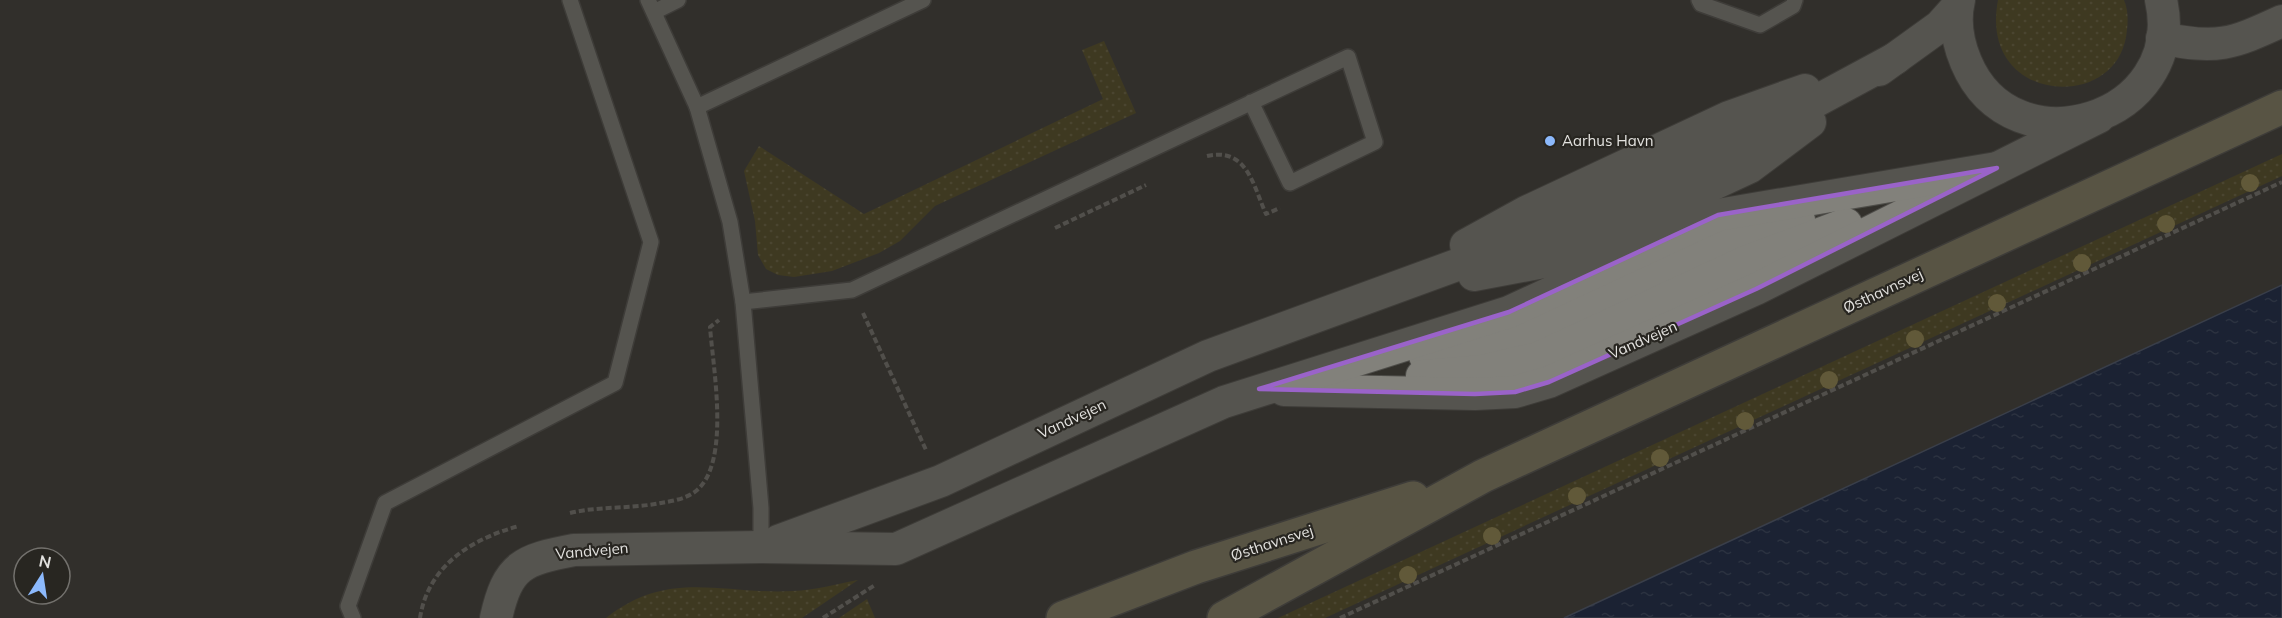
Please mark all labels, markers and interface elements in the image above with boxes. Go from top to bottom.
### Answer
place label: Aarhus Havn [1562,131,1653,150]
marker: Aarhus Havn [1543,134,1557,148]
street label: Østhavnsvej [1840,264,1926,317]
street label: Vandvejen [1606,316,1680,363]
street label: Vandvejen [1035,395,1109,443]
street label: Østhavnsvej [1228,520,1315,565]
street label: Vandvejen [555,538,629,563]
north arrow [12,546,72,606]
text: N [37,550,53,572]

